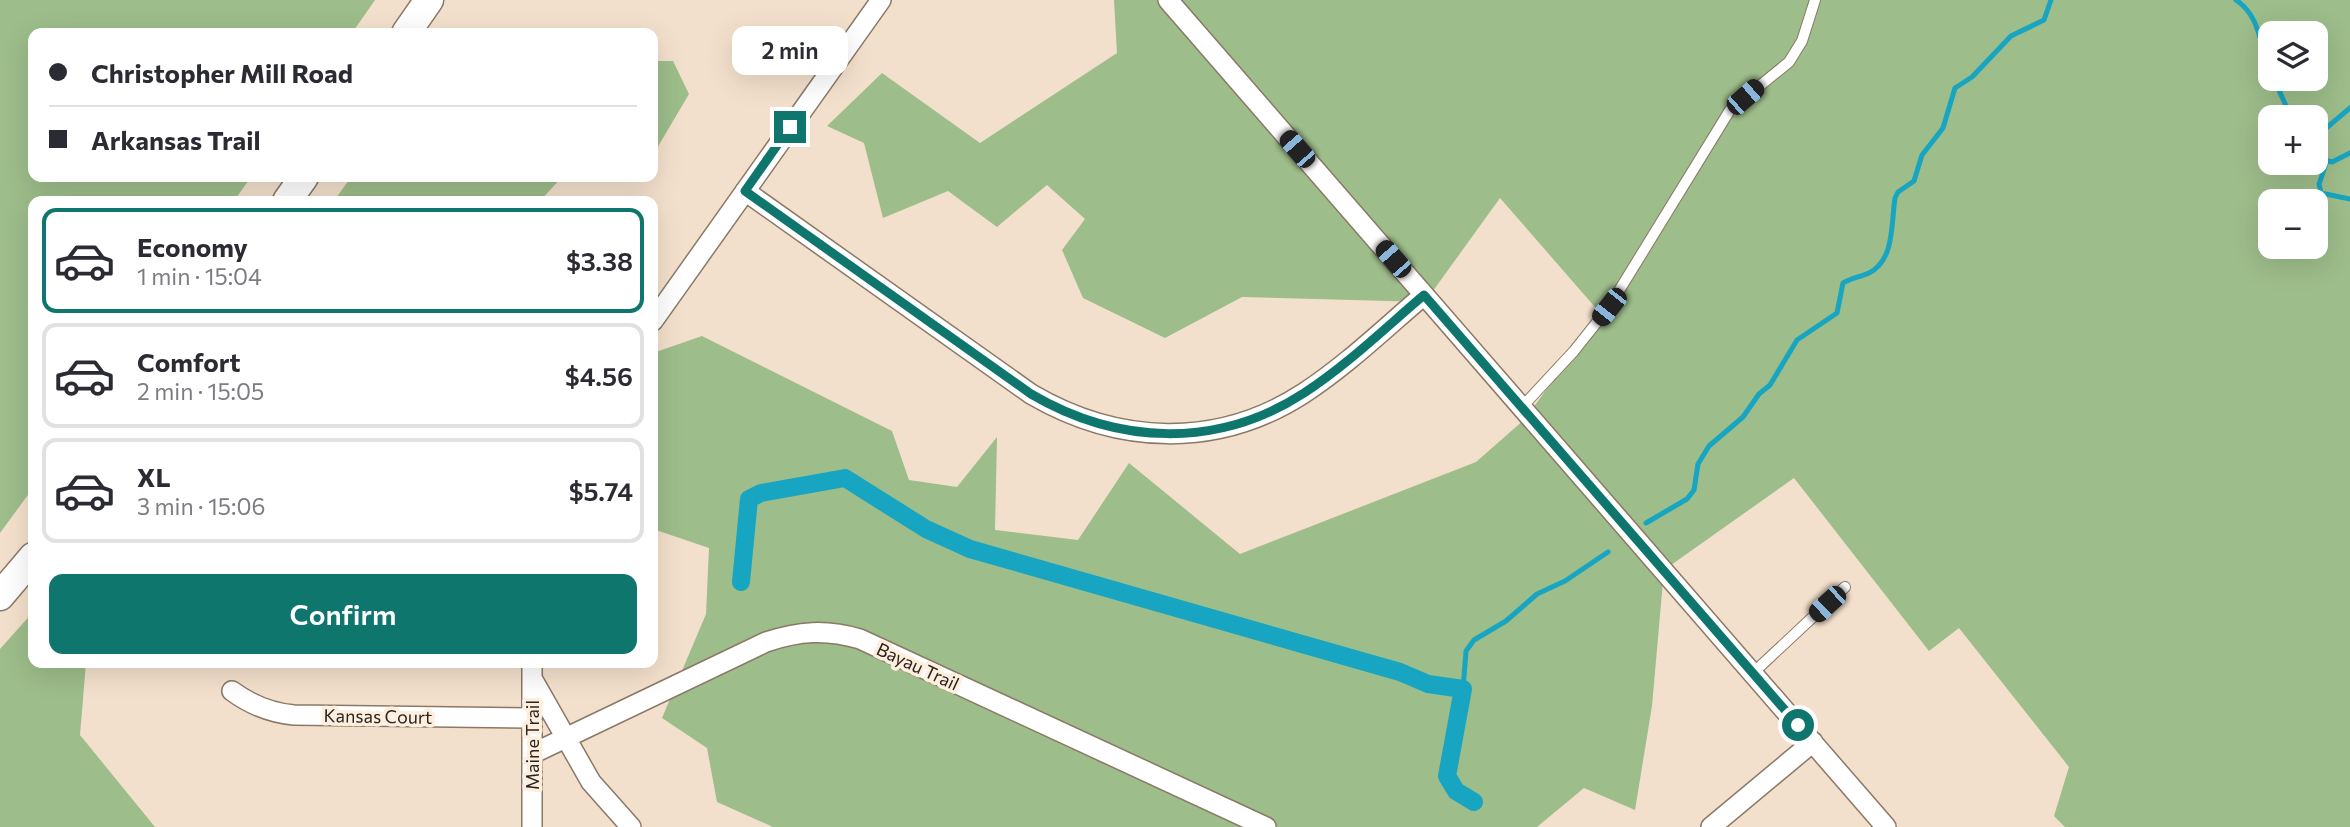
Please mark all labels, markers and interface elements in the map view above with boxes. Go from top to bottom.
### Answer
map controls [2258,21,2328,259]
button: layers [2258,21,2328,91]
callout: 2 min [732,25,848,74]
text: 2 min [762,36,818,64]
text: Christopher Mill Road [91,57,353,88]
car [1723,75,1768,119]
button: + [2258,105,2328,175]
route end [774,111,806,143]
text: Arkansas Trail [91,124,261,155]
car [1276,126,1319,172]
button: − [2258,189,2328,259]
icon: car [53,229,116,292]
text: Economy [137,231,248,262]
car [1372,236,1415,282]
text: $3.38 [566,245,633,276]
text: 1 min · 15:04 [137,262,262,290]
car [1588,284,1631,330]
icon: car [53,344,116,407]
text: Comfort [137,346,240,377]
text: $4.56 [565,360,633,391]
text: 2 min · 15:05 [137,377,264,405]
icon: car [53,459,116,522]
text: XL [137,461,171,492]
text: $5.74 [569,475,633,506]
text: 3 min · 15:06 [137,492,265,520]
button: Confirm [49,574,637,654]
car [1805,582,1850,626]
street label: Bayau Trail [873,637,963,695]
street label: Maine Trail [521,700,543,790]
street label: Kansas Court [323,704,433,728]
route start [1782,709,1814,741]

